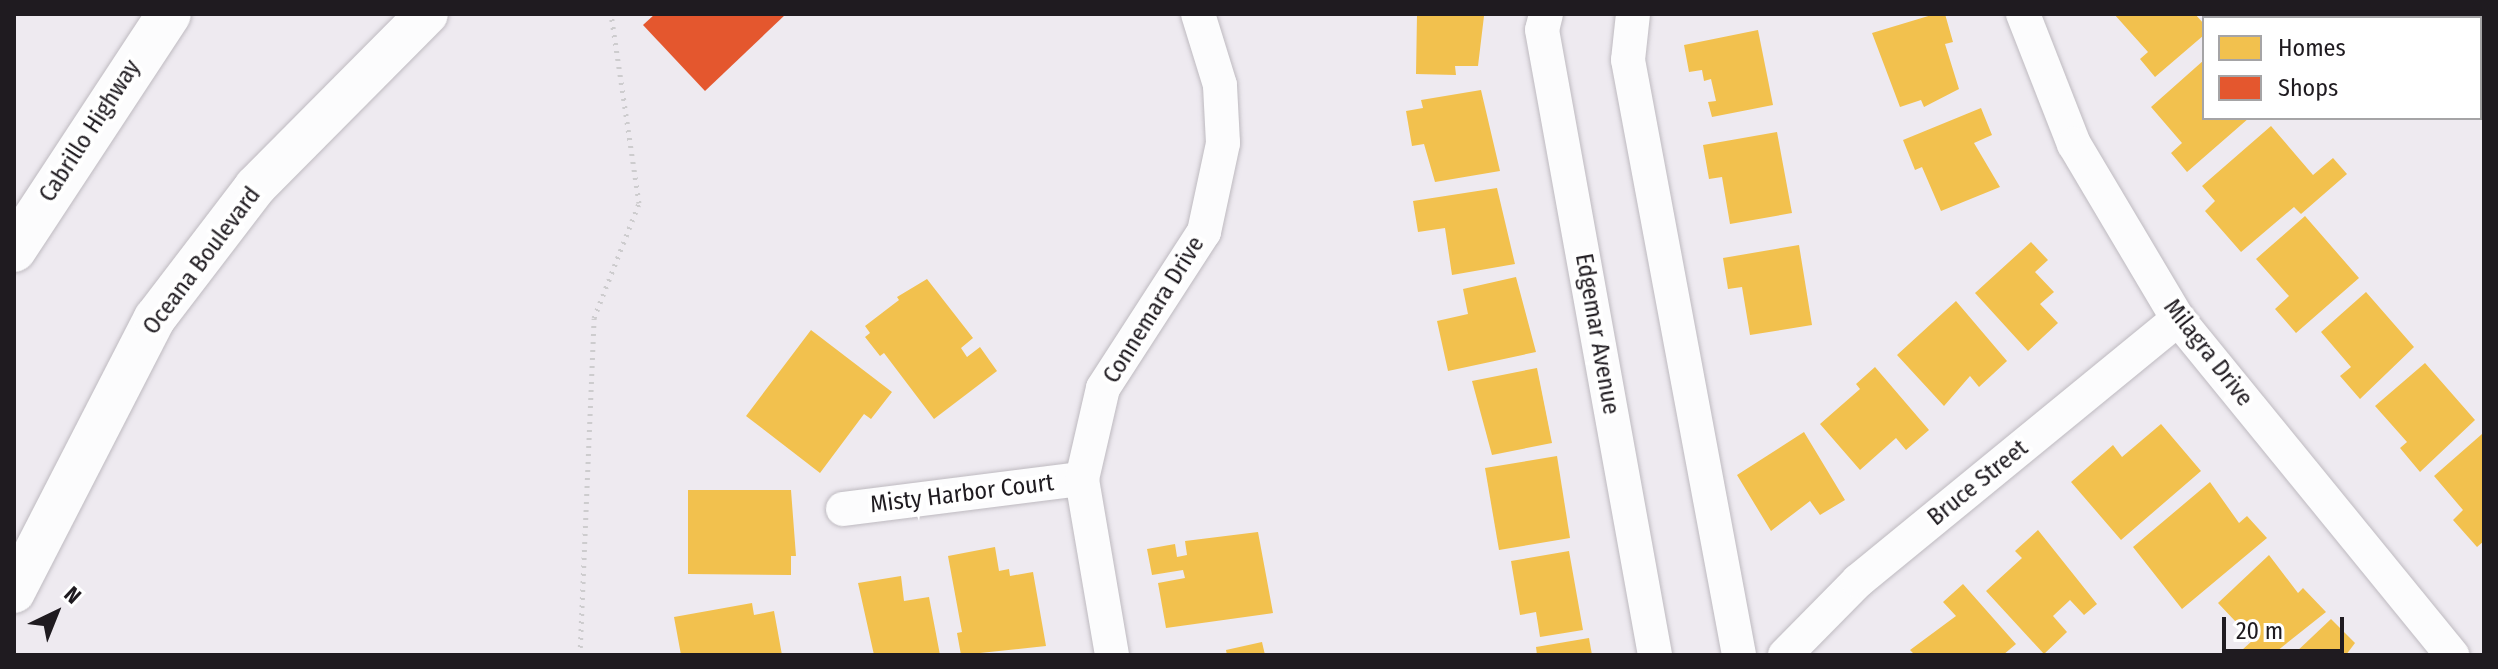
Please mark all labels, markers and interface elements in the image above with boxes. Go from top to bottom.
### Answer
legend [2202,16,2482,120]
text: Homes [2278,34,2346,62]
street label: Cabrillo Highway [33,54,147,208]
text: Shops [2278,74,2338,102]
street label: Oceana Boulevard [137,182,267,340]
street label: Connemara Drive [1097,231,1211,389]
street label: Edgemar Avenue [1569,251,1625,417]
street label: Milagra Drive [2157,294,2259,412]
street label: Bruce Street [1922,434,2034,532]
street label: Misty Harbor Court [869,468,1055,520]
north arrow [16,573,96,653]
text: N [59,581,87,609]
scale bar [2226,601,2348,651]
text: 20 m [2236,617,2283,645]

